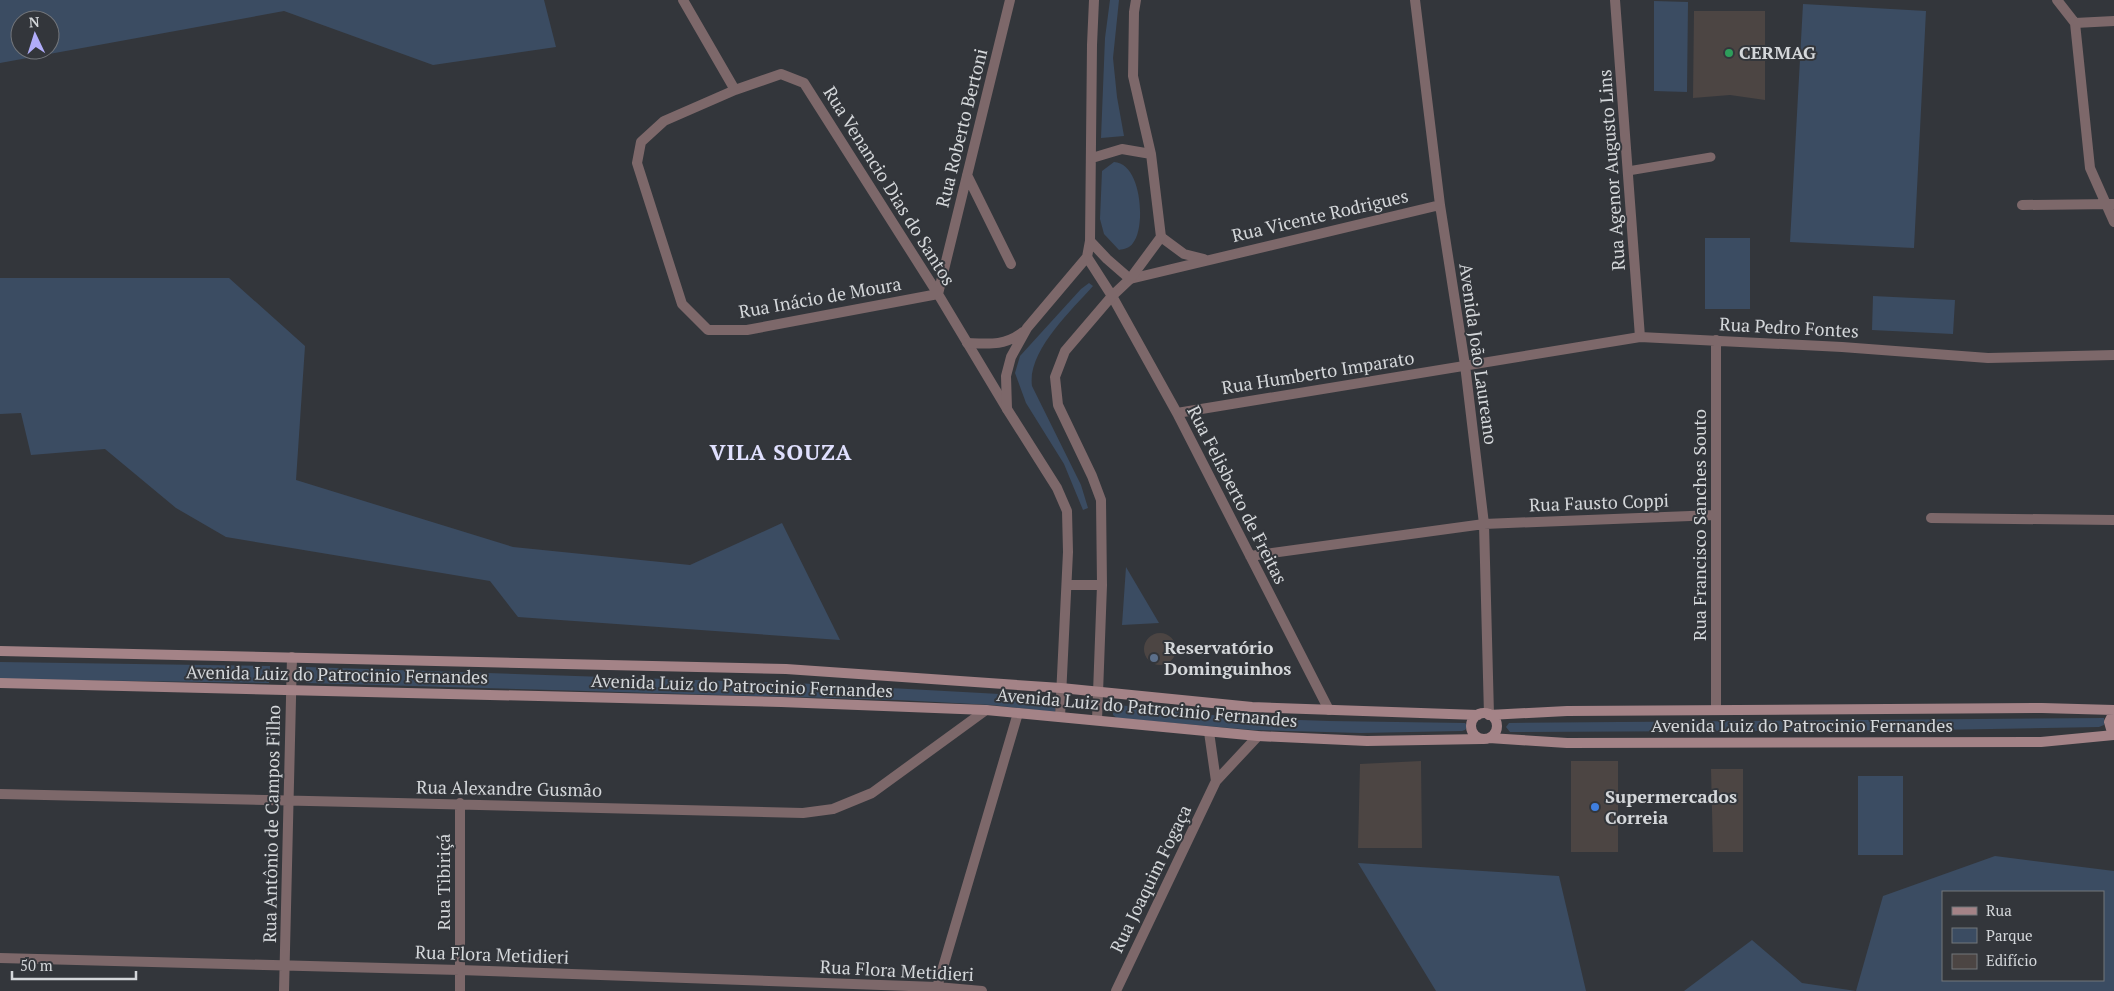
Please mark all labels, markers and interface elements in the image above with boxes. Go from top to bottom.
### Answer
north arrow [10,10,60,60]
text: N [28,12,40,31]
place label: CERMAG [1739,40,1816,64]
street label: Rua Roberto Bertoni [930,46,992,210]
marker: CERMAG [1723,47,1735,59]
street label: Rua Agenor Augusto Lins [1592,69,1630,272]
street label: Rua Venancio Dias do Santos [819,81,961,290]
street label: Rua Vicente Rodrigues [1229,183,1410,247]
street label: Avenida João Laureano [1454,262,1504,446]
street label: Rua Inácio de Moura [737,271,903,323]
street label: Rua Pedro Fontes [1719,311,1859,343]
street label: Rua Humberto Imparato [1220,345,1416,399]
street label: Rua Felisberto de Freitas [1182,401,1293,588]
street label: Rua Francisco Sanches Souto [1687,409,1711,641]
district label: VILA SOUZA [709,437,853,466]
street label: Rua Fausto Coppi [1528,488,1669,516]
place label: Reservatório Dominguinhos [1164,635,1291,680]
marker: Reservatório Dominguinhos [1148,652,1160,664]
street label: Avenida Luiz do Patrocinio Fernandes [186,659,488,689]
street label: Avenida Luiz do Patrocinio Fernandes [591,668,893,702]
street label: Avenida Luiz do Patrocinio Fernandes [996,682,1299,732]
street label: Rua Antônio de Campos Filho [257,705,285,943]
street label: Avenida Luiz do Patrocinio Fernandes [1651,713,1953,737]
street label: Rua Alexandre Gusmão [416,774,602,802]
place label: Supermercados Correia [1605,784,1737,829]
street label: Rua Joaquim Fogaça [1104,801,1196,957]
marker: Supermercados Correia [1589,801,1601,813]
street label: Rua Tibiriçá [431,834,455,930]
legend [1942,891,2104,981]
text: Rua [1986,900,2012,920]
text: Parque [1986,925,2033,945]
street label: Rua Flora Metidieri [414,939,570,969]
scale bar [12,948,136,980]
text: Edifício [1986,950,2037,970]
street label: Rua Flora Metidieri [819,954,975,986]
text: 50 m [20,955,53,975]

